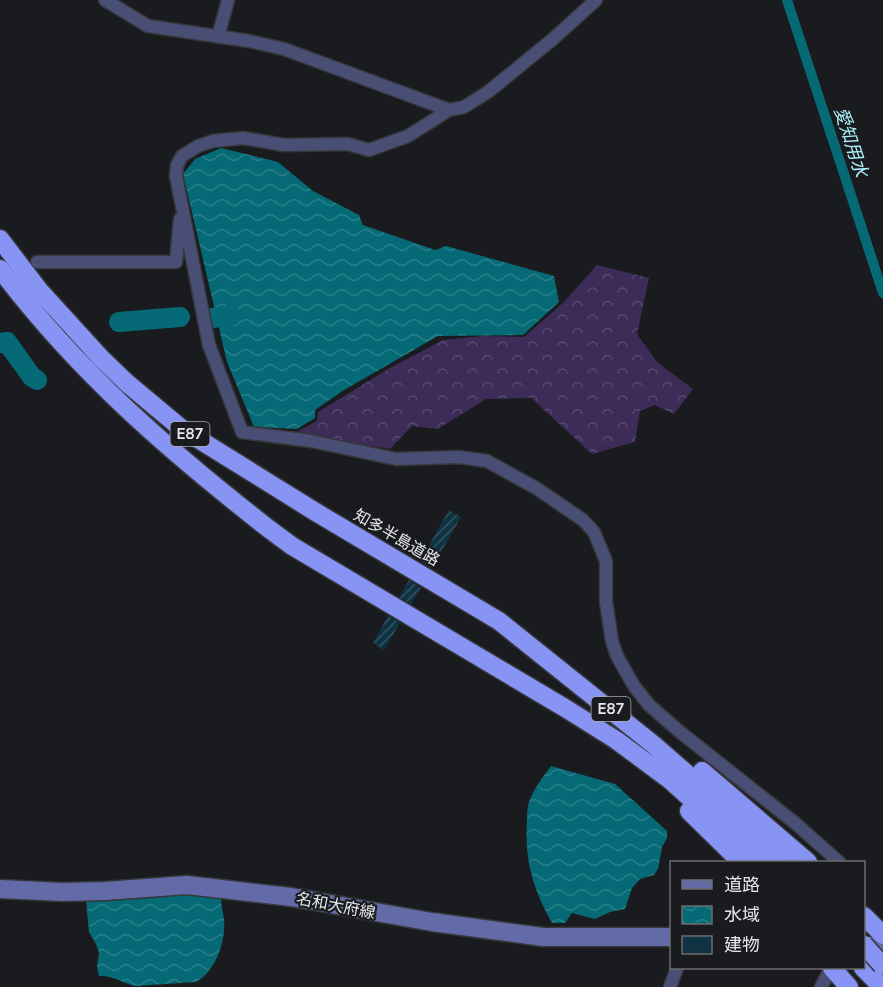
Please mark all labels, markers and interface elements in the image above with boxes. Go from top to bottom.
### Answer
water label: 愛知用水 [828,104,874,182]
road number: E87 [170,422,210,446]
street label: 知多半島道路 [349,504,444,571]
road number: E87 [592,697,630,721]
legend [670,861,865,969]
text: 道路 [724,873,760,897]
street label: 名和大府線 [294,888,377,924]
text: 水域 [724,903,760,927]
text: 建物 [724,933,760,957]

